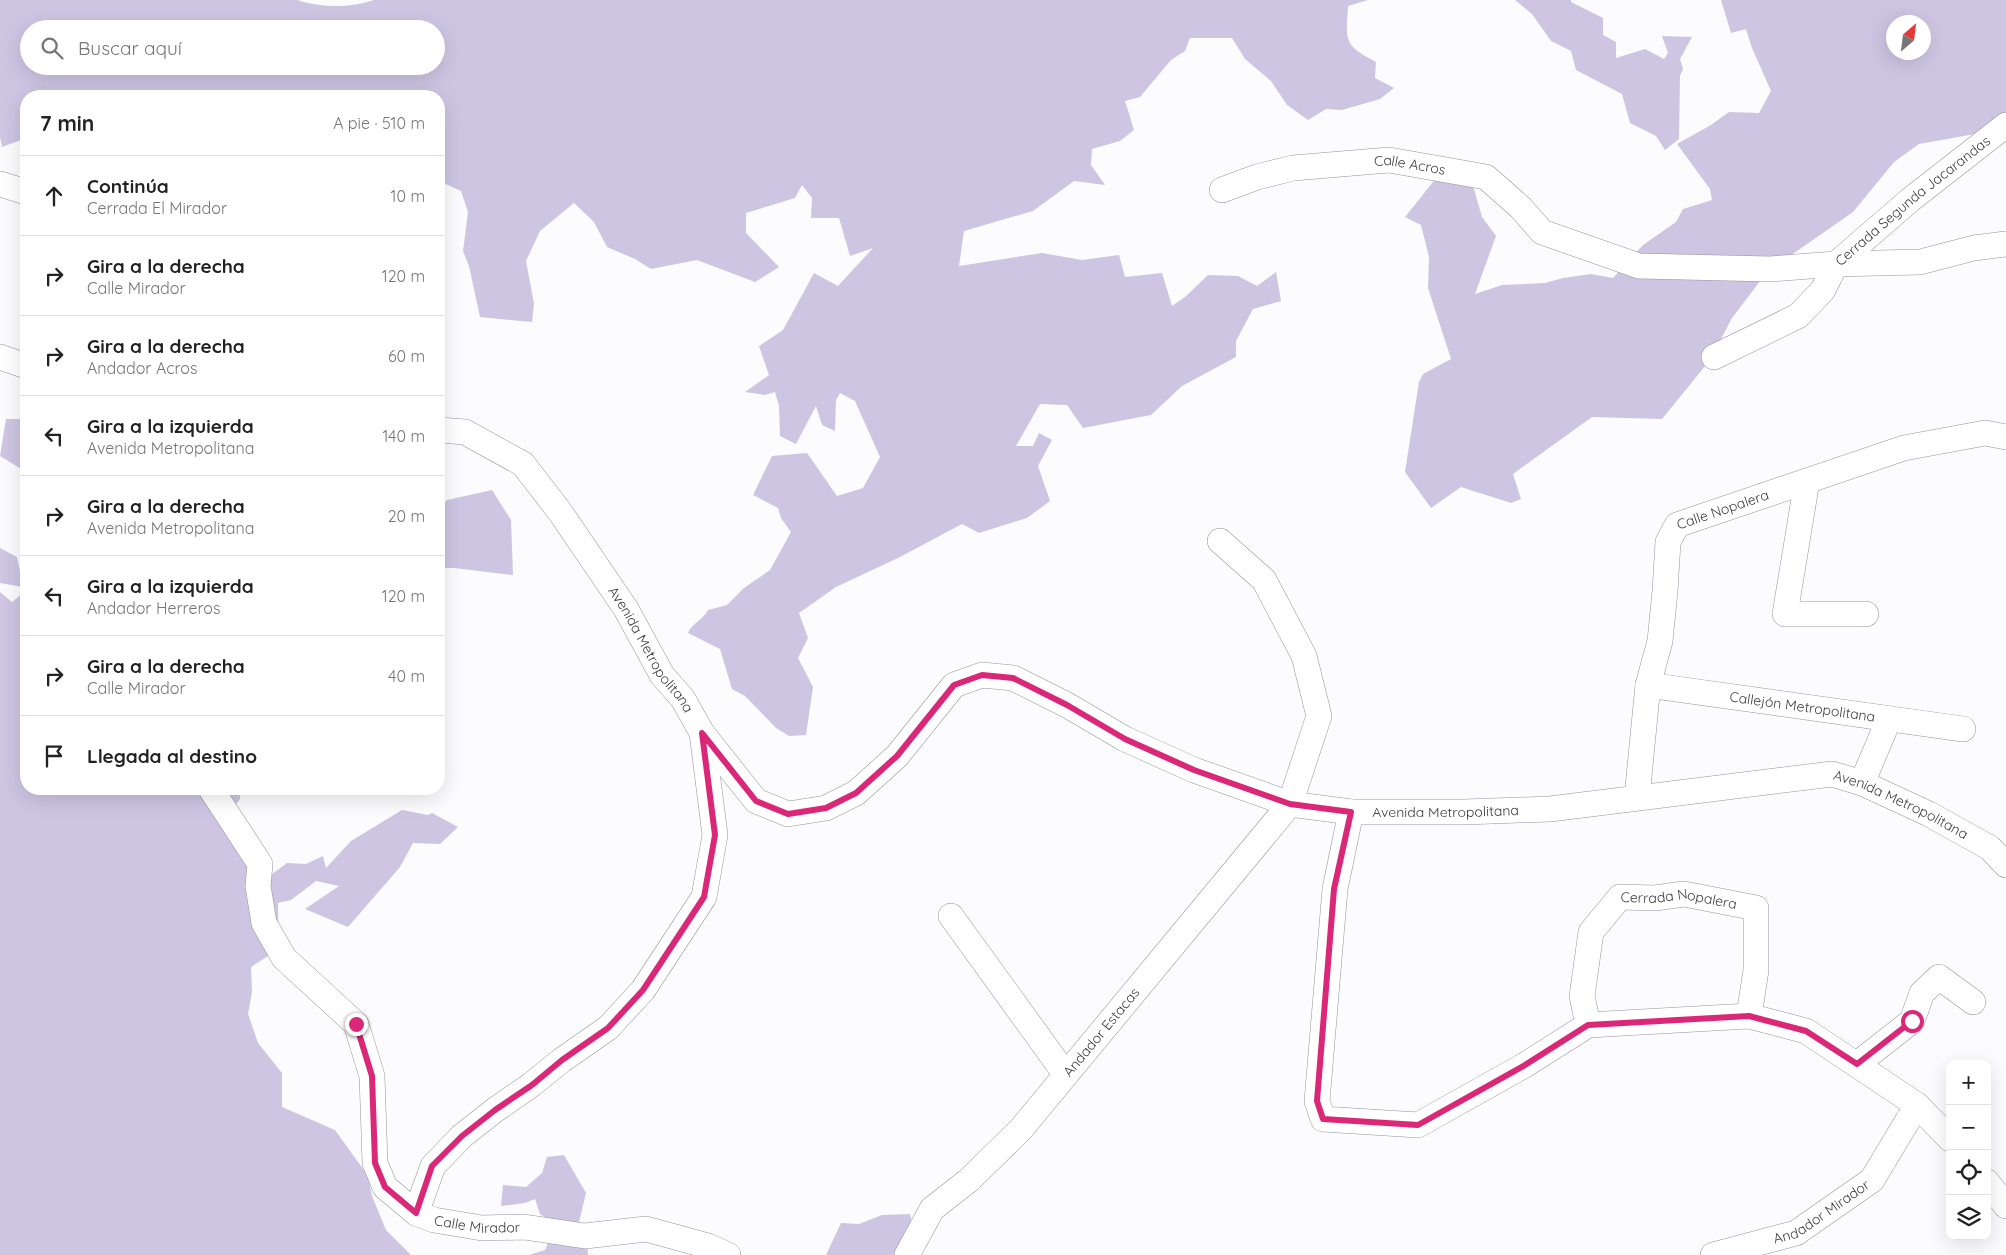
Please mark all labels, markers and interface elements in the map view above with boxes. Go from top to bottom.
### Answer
north arrow [1886,15,1931,60]
search box [20,20,445,75]
icon: search [38,34,66,62]
text: Buscar aquí [78,36,182,60]
text: 7 min [40,110,94,136]
text: A pie · 510 m [333,113,425,133]
street label: Cerrada Segunda Jacarandas [1831,132,1994,270]
street label: Calle Acros [1373,151,1447,179]
text: Continúa [87,174,169,198]
icon: ahead [40,182,68,210]
text: 10 m [391,186,425,206]
text: Cerrada El Mirador [87,198,227,218]
text: Gira a la derecha [87,254,245,278]
icon: right [40,262,68,290]
text: 120 m [382,266,425,286]
text: Calle Mirador [87,278,186,298]
text: Gira a la derecha [87,334,245,358]
icon: right [40,342,68,370]
text: 60 m [388,346,425,366]
text: Andador Acros [87,358,198,378]
text: Gira a la izquierda [87,414,254,438]
icon: left [40,422,68,450]
text: 140 m [382,426,425,446]
text: Avenida Metropolitana [87,438,254,458]
street label: Calle Nopalera [1674,486,1771,533]
text: Gira a la derecha [87,494,245,518]
icon: right [40,502,68,530]
text: 20 m [388,506,425,526]
text: Avenida Metropolitana [87,518,254,538]
text: Gira a la izquierda [87,574,254,598]
icon: left [40,582,68,610]
street label: Avenida Metropolitana [604,583,698,716]
text: 120 m [382,586,425,606]
text: Andador Herreros [87,598,220,618]
text: Gira a la derecha [87,654,245,678]
icon: right [40,662,68,690]
text: 40 m [388,666,425,686]
text: Calle Mirador [87,678,186,698]
street label: Callejón Metropolitana [1729,688,1876,726]
icon: arrive [40,742,68,770]
text: Llegada al destino [87,744,257,768]
street label: Avenida Metropolitana [1831,766,1971,843]
street label: Avenida Metropolitana [1372,801,1519,821]
street label: Cerrada Nopalera [1620,885,1738,913]
street label: Andador Estacas [1059,984,1143,1080]
route start [1901,1010,1924,1033]
route end [345,1013,368,1036]
map controls [1946,1060,1991,1240]
button: + [1946,1060,1991,1105]
button: − [1946,1105,1991,1150]
button: locate [1946,1150,1991,1195]
street label: Andador Mirador [1771,1175,1874,1248]
button: layers [1946,1195,1991,1240]
street label: Calle Mirador [433,1211,521,1237]

